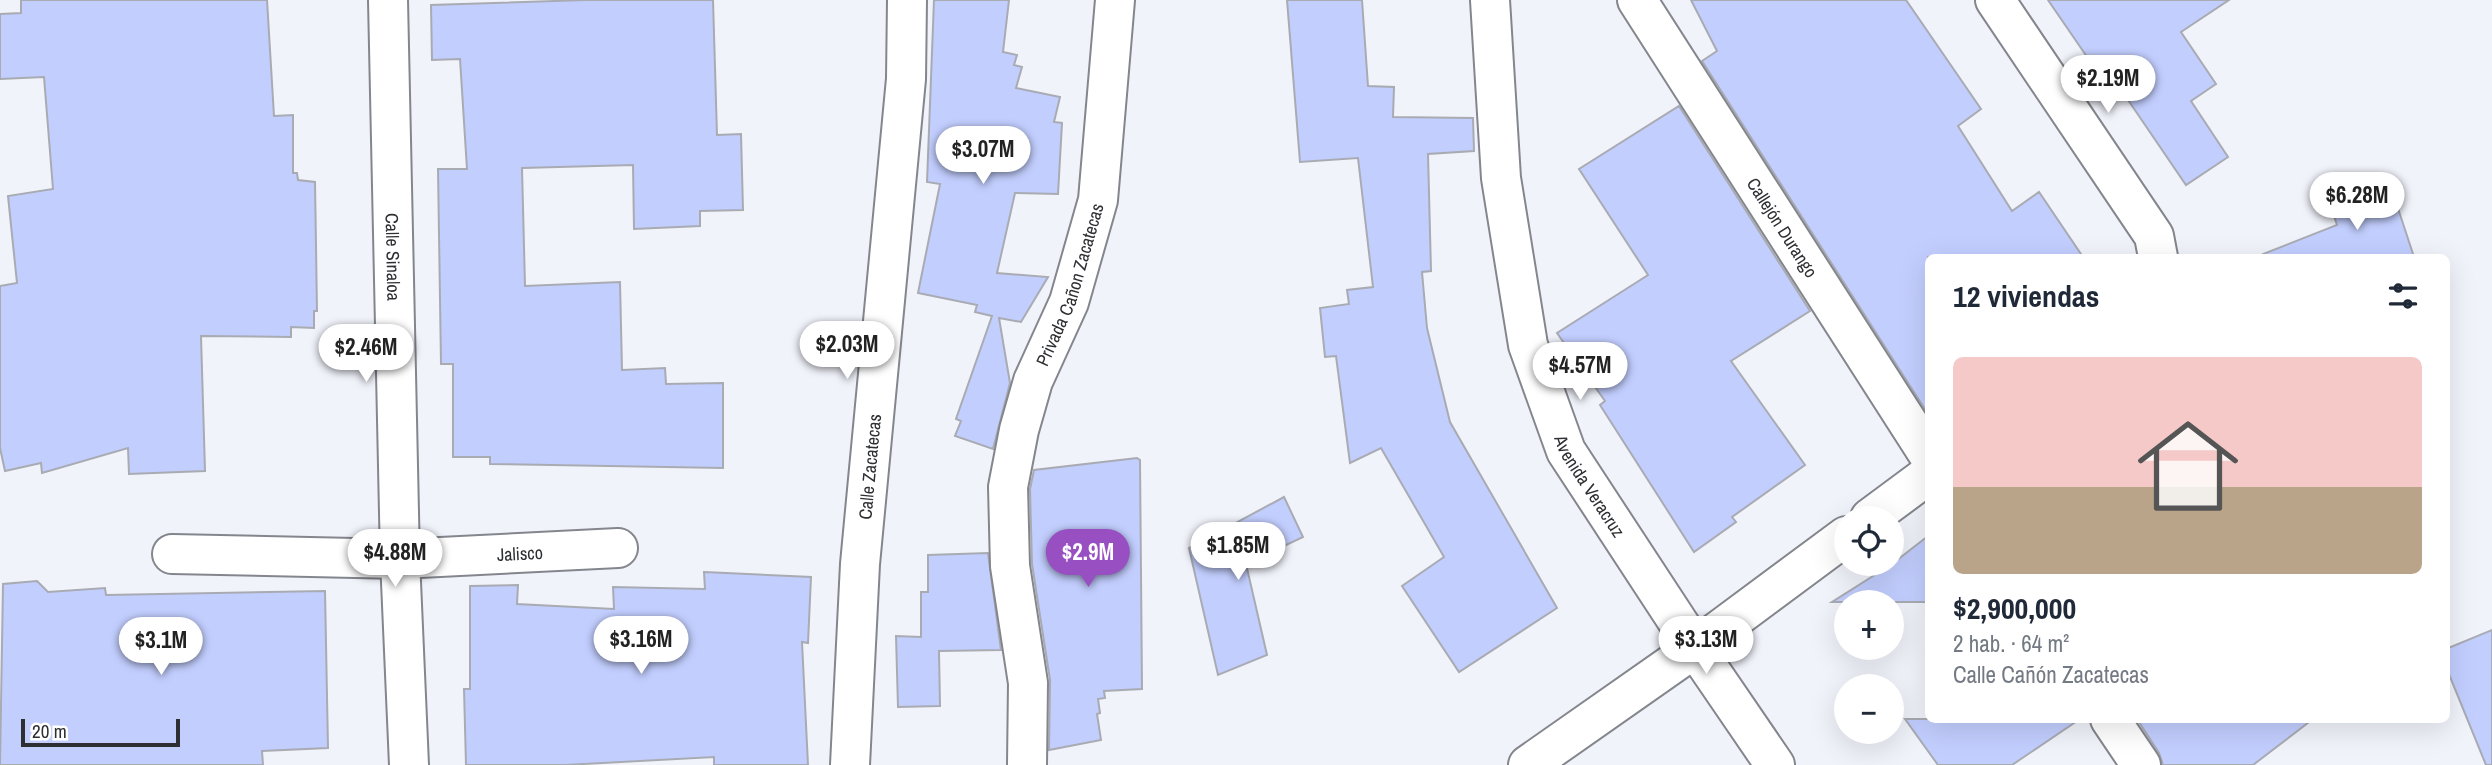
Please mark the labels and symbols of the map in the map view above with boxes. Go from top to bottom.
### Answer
pin: $2.19M [2051,55,2165,115]
pin: $3.07M [926,127,1040,186]
street label: Callejón Durango [1741,173,1824,282]
pin: $6.28M [2300,173,2414,232]
street label: Privada Cañon Zacatecas [1029,200,1109,370]
street label: Calle Sinaloa [380,213,407,301]
pin: $2.03M [790,322,904,381]
pin: $2.46M [309,324,423,384]
pin: $4.57M [1523,342,1637,402]
street label: Calle Zacatecas [852,413,887,521]
street label: Avenida Veracruz [1548,430,1631,542]
pin: $1.85M [1181,522,1295,582]
pin: $4.88M [338,530,452,589]
pin: $2.9M [1039,530,1137,589]
street label: Jalisco [496,539,543,567]
pin: $3.16M [584,616,698,676]
pin: $3.13M [1649,616,1763,676]
pin: $3.1M [112,618,210,677]
scale bar [21,716,180,748]

